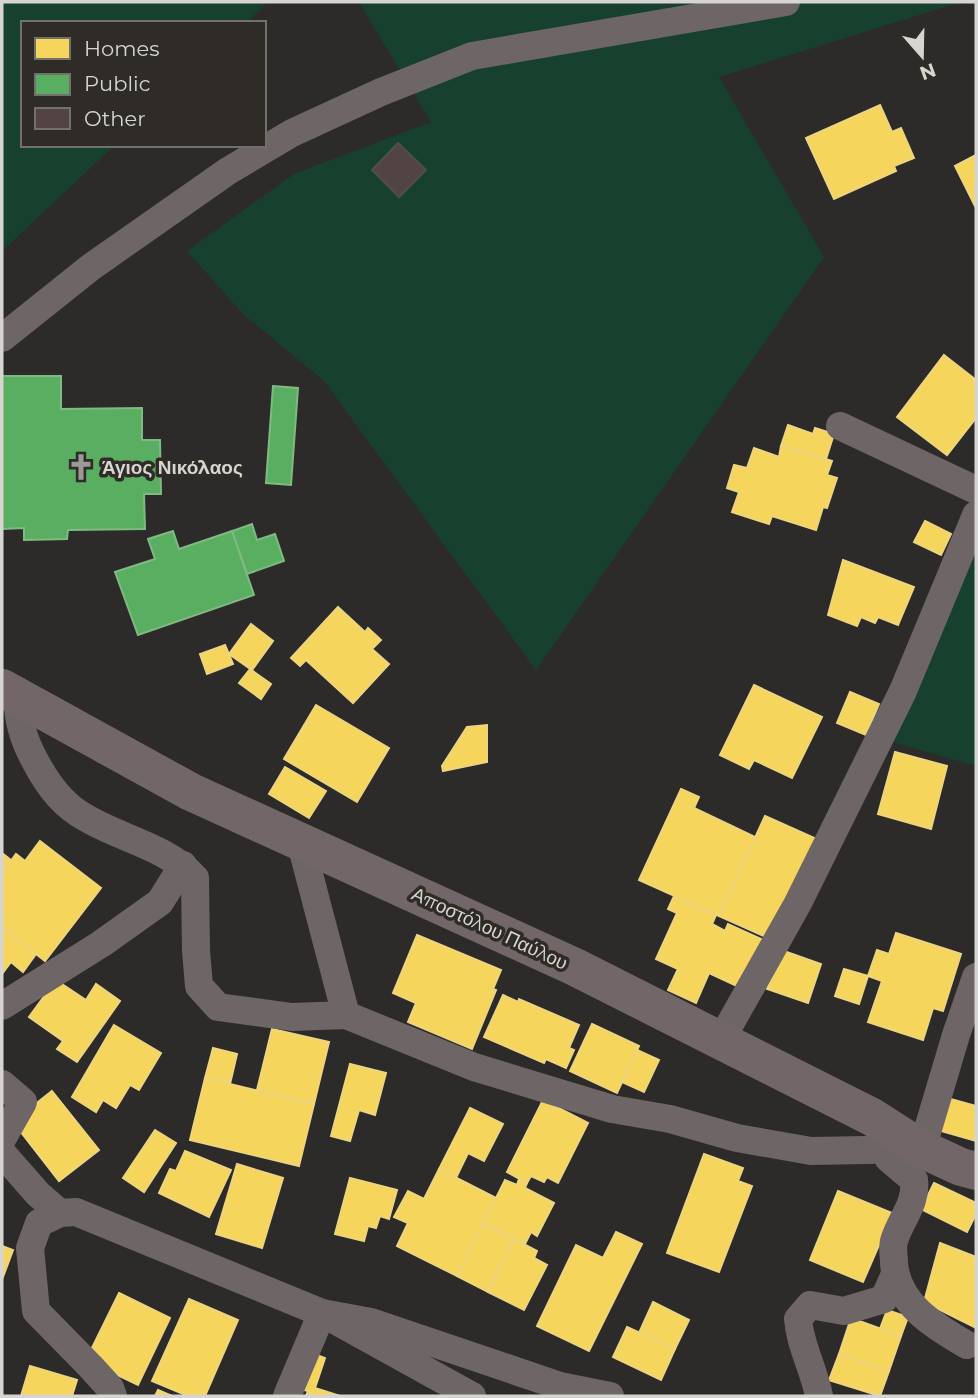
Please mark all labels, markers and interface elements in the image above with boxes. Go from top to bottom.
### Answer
legend [21,21,266,147]
north arrow [887,21,957,91]
text: Homes [84,36,159,61]
text: N [916,58,939,85]
text: Public [84,71,151,96]
text: Other [84,106,146,131]
church icon: Άγιος Νικόλαος [66,452,96,482]
place label: Άγιος Νικόλαος [102,456,243,479]
street label: Αποστόλου Παύλου [408,882,571,975]

